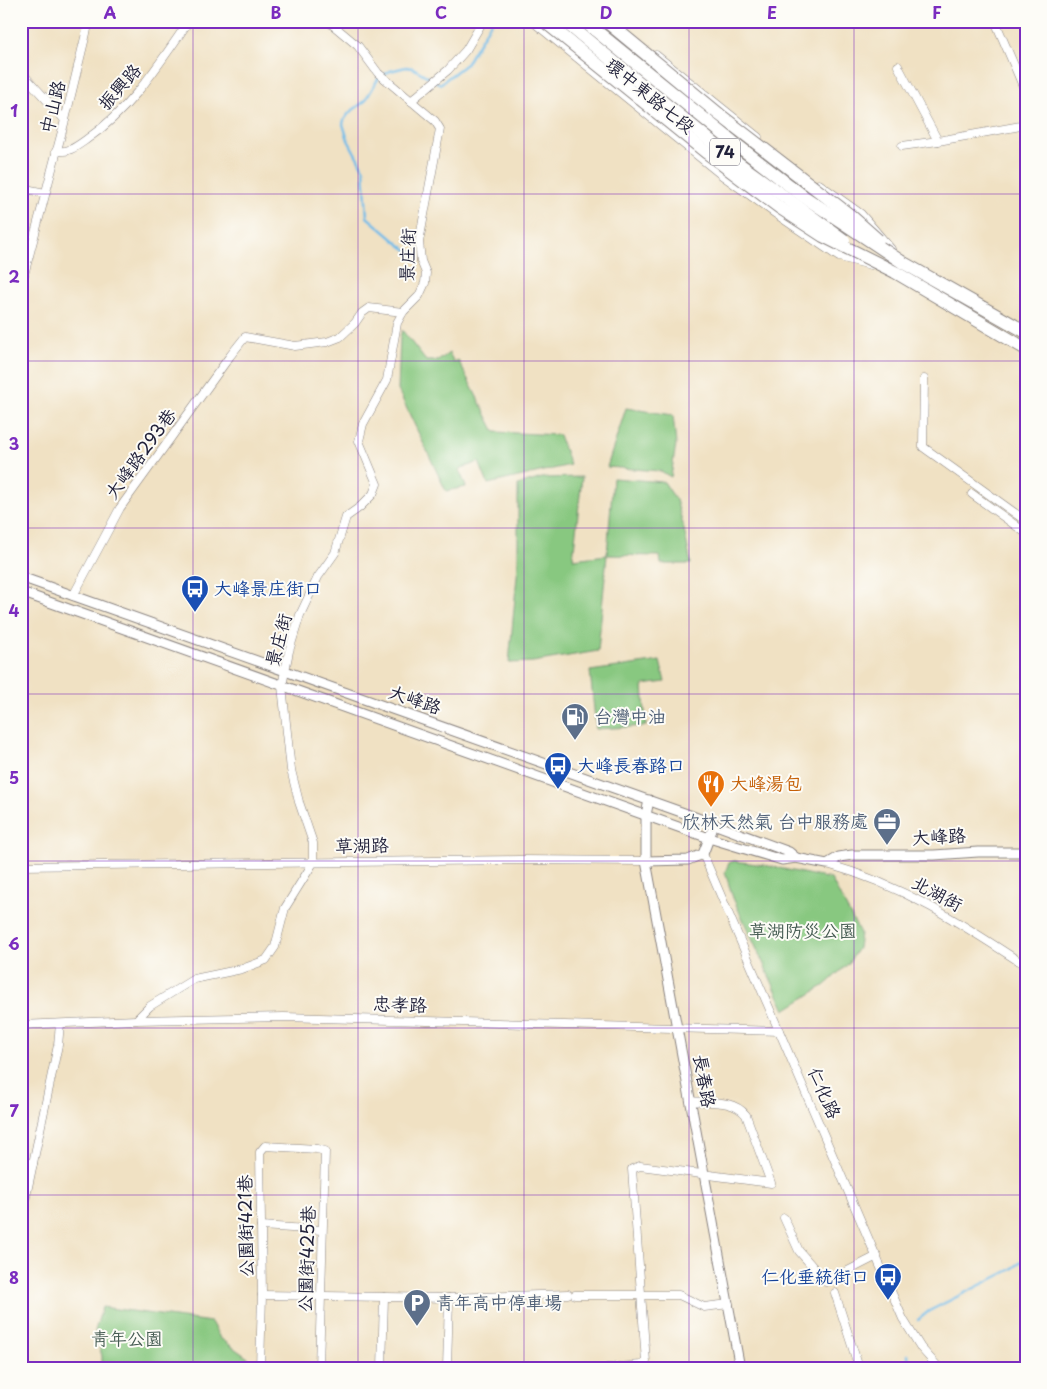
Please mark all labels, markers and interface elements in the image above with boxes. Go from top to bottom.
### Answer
text: A [104,0,117,24]
text: B [271,0,282,24]
text: C [435,0,447,24]
text: D [600,0,612,24]
text: E [767,0,777,24]
text: F [932,0,942,24]
street label: 環中東路七段 [600,50,701,139]
street label: 振興路 [91,57,147,115]
street label: 中山路 [32,77,71,136]
text: 1 [10,98,18,122]
road number: 74 [710,138,740,166]
street label: 景庄街 [392,227,421,282]
text: 2 [8,264,20,288]
street label: 大峰路293巷 [98,402,182,504]
text: 3 [9,431,19,455]
bus stop icon: 大峰景庄街口 [180,574,210,613]
place label: 大峰景庄街口 [214,574,322,601]
text: 4 [9,598,20,622]
street label: 景庄街 [258,610,298,669]
street label: 大峰路 [386,677,445,720]
fuel station icon: 台灣中油 [560,702,590,741]
place label: 台灣中油 [594,702,666,729]
bus stop icon: 大峰長春路口 [543,751,573,790]
place label: 大峰長春路口 [577,751,685,778]
text: 5 [9,765,19,789]
restaurant icon: 大峰湯包 [696,769,726,808]
place label: 大峰湯包 [730,769,802,796]
place label: 欣林天然氣 台中服務處 [682,807,868,834]
office icon: 欣林天然氣 台中服務處 [872,807,902,846]
street label: 大峰路 [911,821,967,850]
street label: 草湖路 [335,831,389,858]
street label: 北湖街 [908,868,968,917]
park label: 草湖防災公園 [749,916,857,943]
text: 6 [8,931,20,955]
street label: 忠孝路 [373,989,428,1018]
street label: 長春路 [687,1052,723,1110]
street label: 仁化路 [802,1062,849,1123]
text: 7 [9,1098,19,1122]
street label: 公園街421巷 [230,1174,259,1278]
street label: 公園街425巷 [290,1205,321,1313]
place label: 仁化垂統街口 [761,1262,869,1289]
bus stop icon: 仁化垂統街口 [873,1262,903,1301]
text: 8 [9,1265,19,1289]
parking icon: 青年高中停車場 [402,1288,432,1327]
place label: 青年高中停車場 [436,1288,562,1315]
park label: 青年公園 [91,1324,163,1351]

